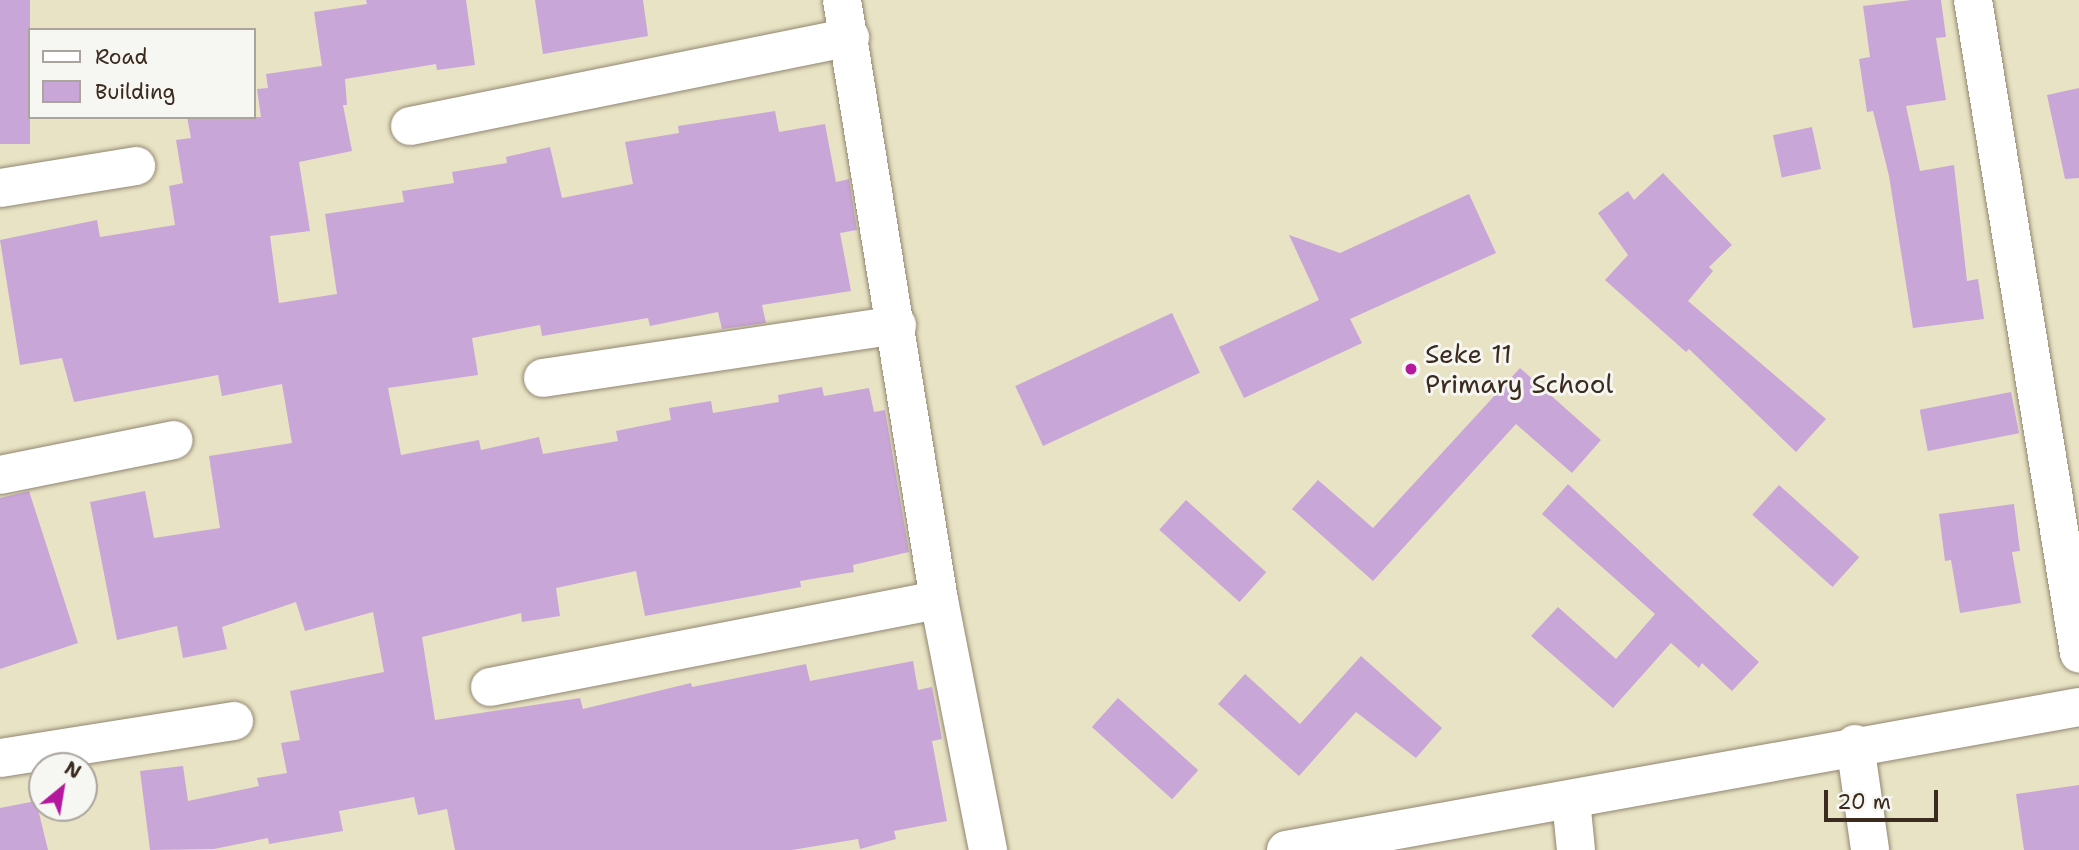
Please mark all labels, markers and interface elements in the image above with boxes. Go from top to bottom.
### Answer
legend [28,28,256,119]
text: Road [95,43,148,71]
text: Building [95,78,175,106]
place label: Seke 11 Primary School [1425,338,1613,400]
marker: Seke 11 Primary School [1403,361,1419,377]
north arrow [28,752,98,822]
text: N [60,756,86,785]
scale bar [1827,776,1941,820]
text: 20 m [1837,788,1891,816]

